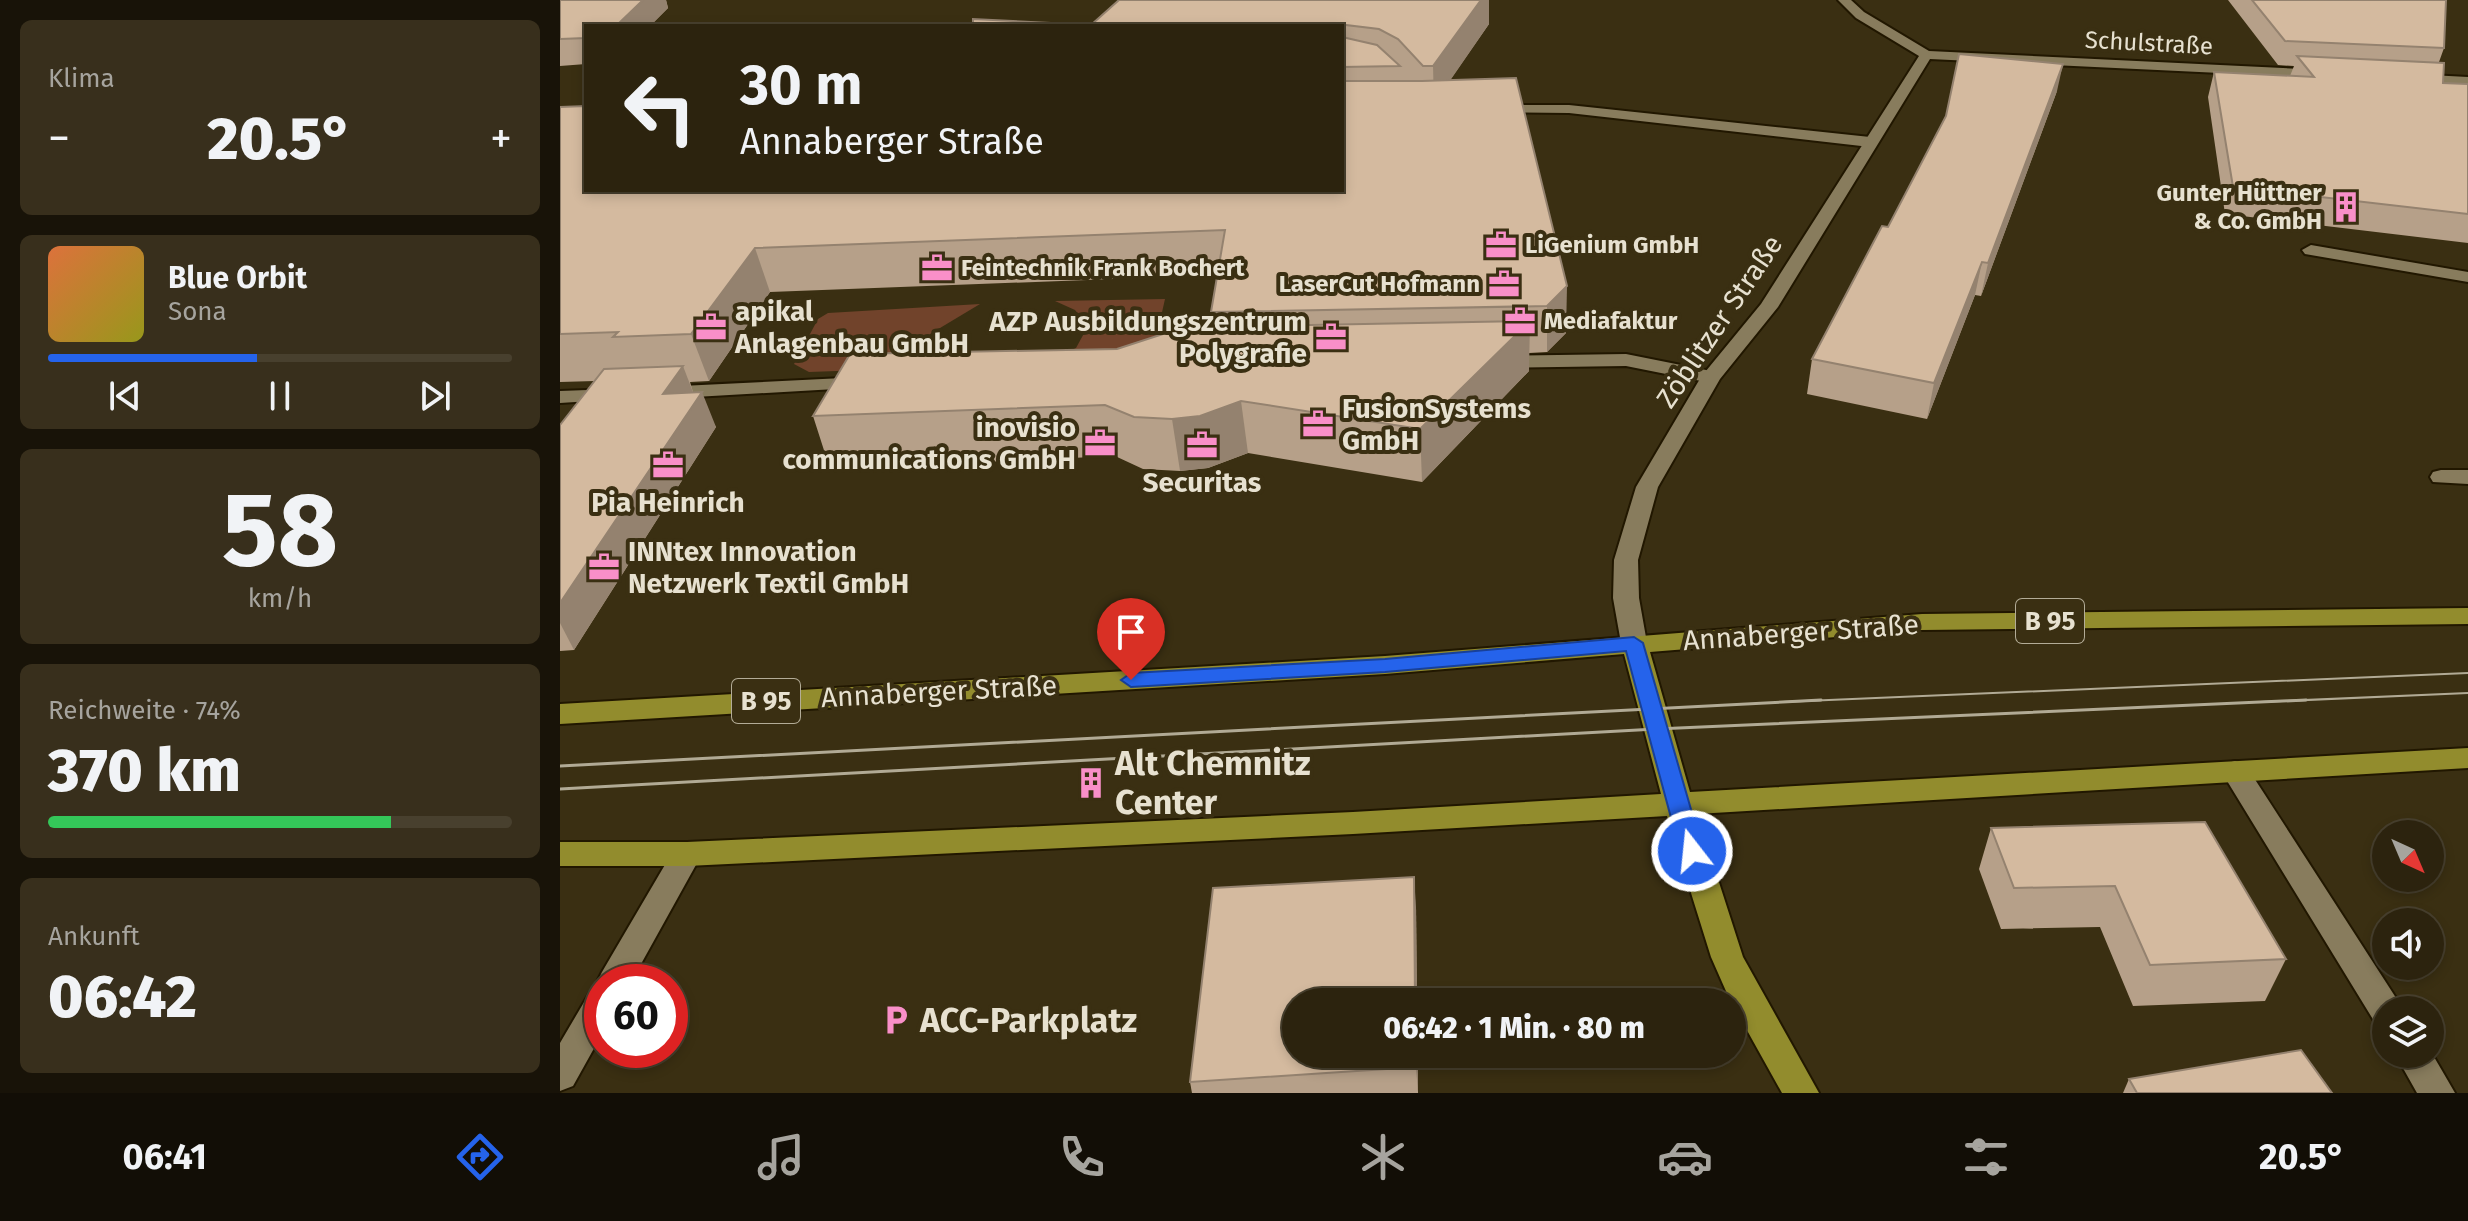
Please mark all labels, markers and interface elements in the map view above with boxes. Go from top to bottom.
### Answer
street label: Schulstraße [2084,26,2214,60]
text: 30 m [740,52,862,119]
icon: left [608,56,712,160]
text: Klima [48,63,115,94]
text: 20.5° [207,103,353,175]
text: − [48,112,70,165]
text: + [490,112,512,165]
text: Annaberger Straße [740,120,1044,164]
place label: Gunter Hüttner & Co. GmbH [2157,179,2322,235]
building icon: Gunter Hüttner & Co. GmbH [2329,190,2363,224]
office icon: LiGenium GmbH [1484,228,1518,262]
street label: Zöblitzer Straße [1650,229,1789,414]
place label: LiGenium GmbH [1525,231,1699,259]
office icon: Feintechnik Frank Bochert [920,251,954,285]
place label: Feintechnik Frank Bochert [961,254,1245,282]
text: Blue Orbit [168,260,307,296]
office icon: LaserCut Hofmann [1487,267,1521,301]
place label: LaserCut Hofmann [1279,270,1480,298]
place label: apikal Anlagenbau GmbH [734,295,969,360]
text: Sona [168,296,227,327]
office icon: Mediafaktur [1503,304,1537,338]
place label: AZP Ausbildungszentrum Polygrafie [988,305,1307,370]
place label: Mediafaktur [1544,307,1678,335]
office icon: apikal Anlagenbau GmbH [694,310,728,344]
office icon: AZP Ausbildungszentrum Polygrafie [1314,320,1348,354]
icon: previous [103,374,147,418]
icon: pause [258,374,302,418]
icon: next [413,374,457,418]
place label: FusionSystems GmbH [1342,392,1531,457]
office icon: FusionSystems GmbH [1301,407,1335,441]
place label: inovisio communications GmbH [782,411,1076,476]
office icon: inovisio communications GmbH [1083,426,1117,460]
office icon: Securitas [1185,428,1219,462]
office icon: Pia Heinrich [651,448,685,482]
place label: Securitas [1143,466,1261,499]
text: 58 [222,468,338,593]
place label: Pia Heinrich [591,486,745,519]
place label: INNtex Innovation Netzwerk Textil GmbH [628,535,909,600]
office icon: INNtex Innovation Netzwerk Textil GmbH [587,550,621,584]
text: km/h [248,583,312,614]
pin [1097,598,1165,680]
road number: B 95 [2016,599,2084,643]
street label: Annaberger Straße [1682,608,1920,657]
icon: arrive [1109,610,1153,654]
street label: Annaberger Straße [820,669,1058,714]
road number: B 95 [732,679,800,723]
text: Reichweite · 74% [48,695,241,726]
text: 370 km [48,735,241,807]
place label: Alt Chemnitz Center [1114,743,1311,823]
building icon: Alt Chemnitz Center [1074,766,1108,800]
position arrow [1650,809,1734,893]
north arrow [2372,820,2444,892]
map controls [2372,820,2444,1068]
button: sound [2372,908,2444,980]
text: Ankunft [48,921,140,952]
text: 06:42 [48,961,197,1033]
speed limit sign: 60 [584,964,688,1068]
button: layers [2372,996,2444,1068]
place label: ACC-Parkplatz [919,1000,1137,1041]
parking icon: ACC-Parkplatz [879,1003,913,1037]
text: 06:42 · 1 Min. · 80 m [1383,1010,1645,1046]
icon: directions [452,1129,508,1185]
icon: music [753,1129,809,1185]
icon: phone [1054,1129,1110,1185]
icon: climate [1355,1129,1411,1185]
icon: car [1657,1129,1713,1185]
icon: filters [1958,1129,2014,1185]
text: 06:41 [123,1135,207,1179]
text: 20.5° [2259,1135,2345,1179]

